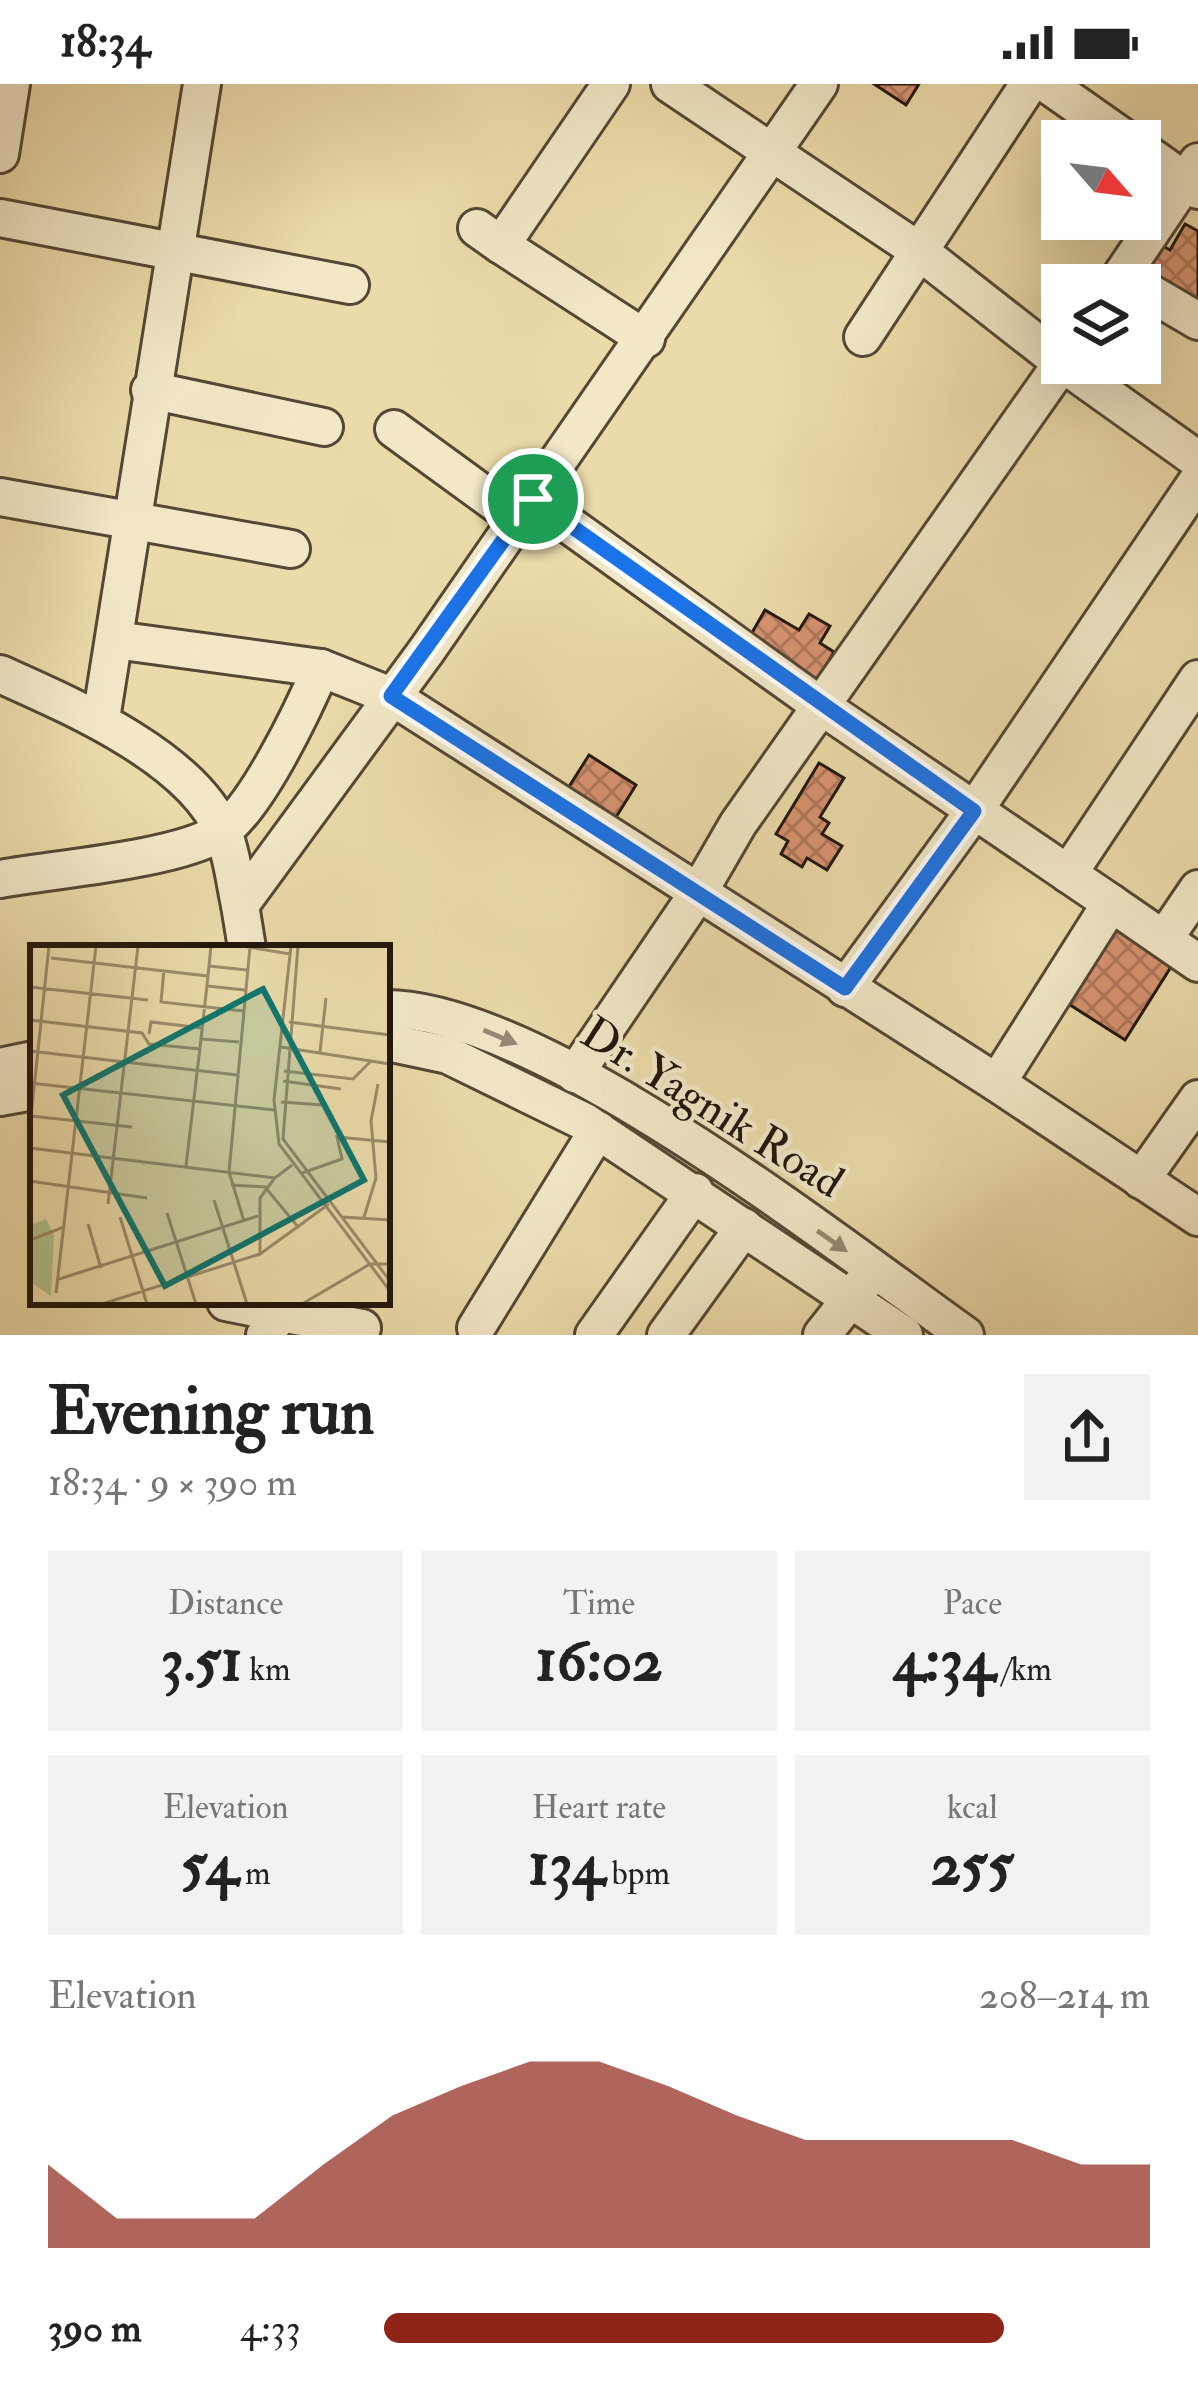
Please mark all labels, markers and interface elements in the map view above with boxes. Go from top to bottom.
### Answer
text: 18:34 [60,14,150,70]
north arrow [1041,120,1161,240]
map controls [1041,120,1161,384]
button: layers [1041,264,1161,384]
pin [482,448,584,550]
icon: arrive [500,466,566,532]
inset map [30,945,390,1305]
street label: Dr. Yagnik Road [570,1005,854,1211]
one-way arrow [483,1028,518,1048]
one-way arrow [816,1229,848,1252]
text: Evening run [48,1371,374,1454]
button: share [1024,1374,1150,1500]
text: 18:34 · 9 × 390 m [48,1458,297,1507]
text: Distance [168,1583,283,1624]
text: Time [563,1583,635,1624]
text: Pace [943,1583,1002,1624]
text: 3.51 [161,1624,242,1699]
text: 16:02 [535,1624,663,1699]
text: 4:34 [893,1624,995,1699]
text: km [242,1649,291,1690]
text: /km [995,1649,1052,1690]
text: Elevation [163,1787,289,1828]
text: Heart rate [532,1787,666,1828]
text: kcal [947,1787,998,1828]
text: 54 [181,1828,238,1903]
text: 134 [528,1828,605,1903]
text: 255 [931,1828,1014,1903]
text: m [238,1853,271,1894]
text: bpm [605,1853,670,1894]
text: Elevation [48,1971,197,2020]
text: 208–214 m [979,1971,1150,2020]
text: 390 m [48,2304,141,2353]
text: 4:33 [240,2304,301,2353]

